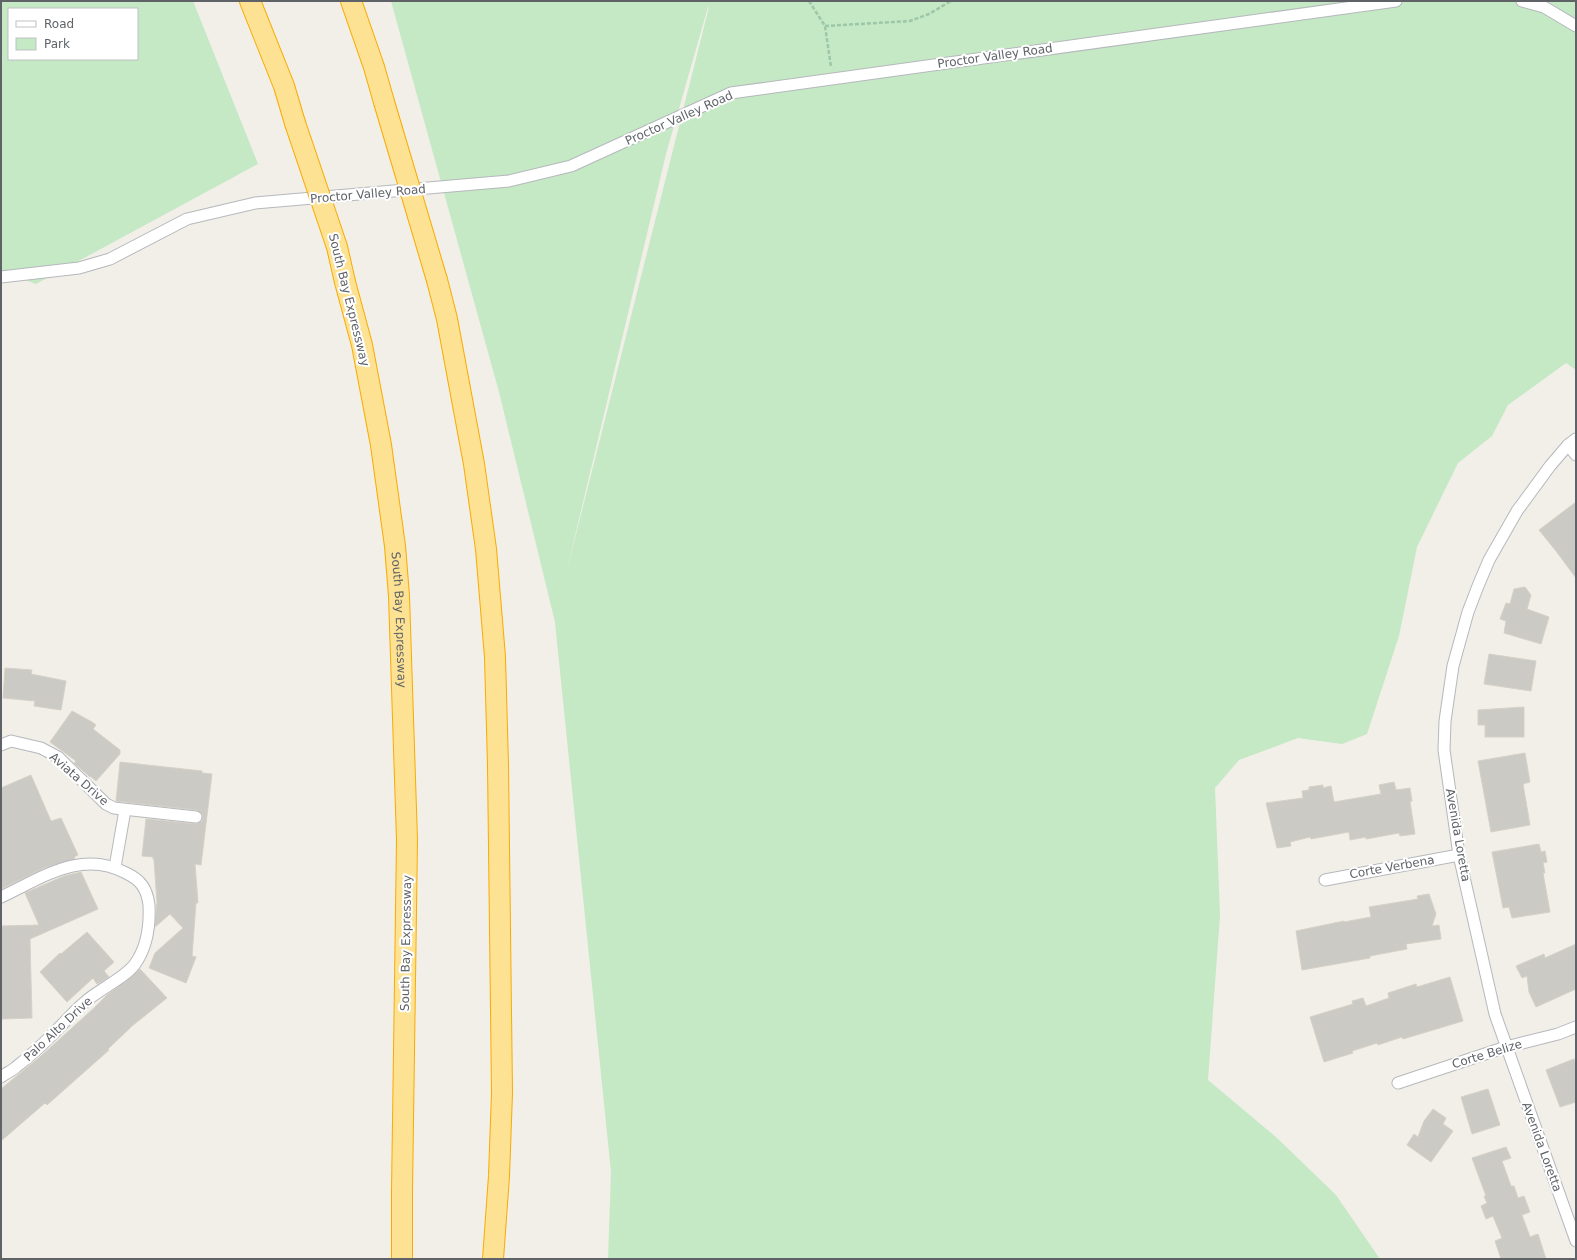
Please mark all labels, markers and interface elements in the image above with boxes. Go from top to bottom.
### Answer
legend [8,8,138,60]
text: Road [44,17,74,31]
text: Park [44,37,70,51]
street label: Proctor Valley Road [937,41,1053,71]
street label: Proctor Valley Road [623,88,735,148]
street label: Proctor Valley Road [310,182,426,206]
street label: South Bay Expressway [326,232,372,368]
street label: South Bay Expressway [388,551,409,688]
street label: Aviata Drive [47,750,111,808]
street label: Avenida Loretta [1443,787,1473,883]
street label: Corte Verbena [1348,853,1436,881]
street label: South Bay Expressway [398,875,414,1011]
street label: Palo Alto Drive [21,994,95,1064]
street label: Corte Belize [1450,1037,1524,1071]
street label: Avenida Loretta [1519,1100,1565,1194]

